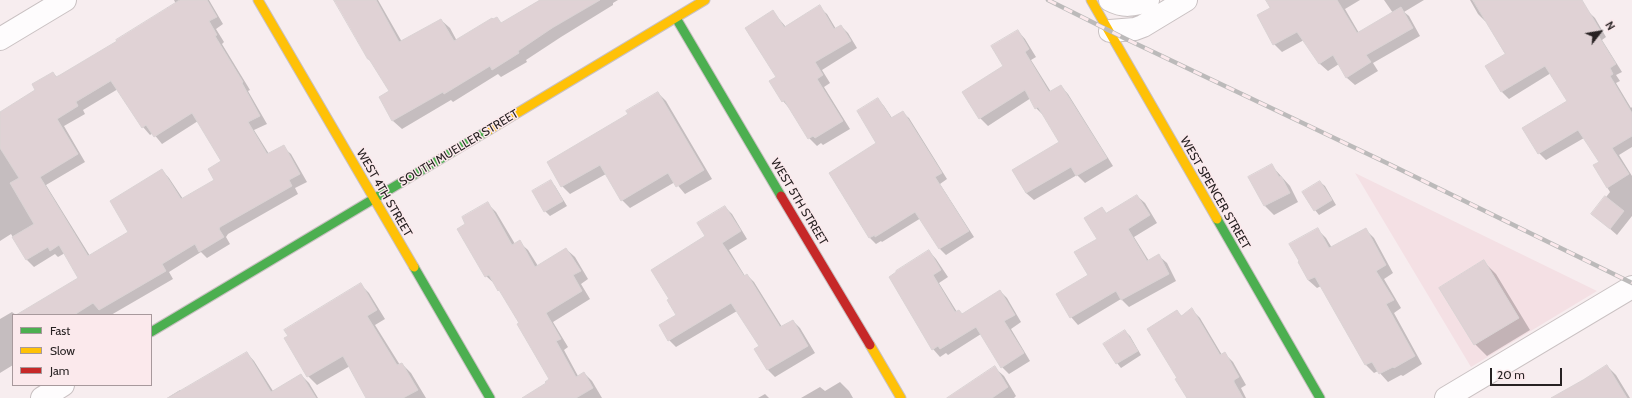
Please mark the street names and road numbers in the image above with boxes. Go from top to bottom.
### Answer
street label: SOUTH MUELLER STREET [397,107,521,189]
street label: WEST SPENCER STREET [1177,134,1253,252]
street label: WEST 4TH STREET [353,147,415,239]
street label: WEST 5TH STREET [767,156,831,248]

